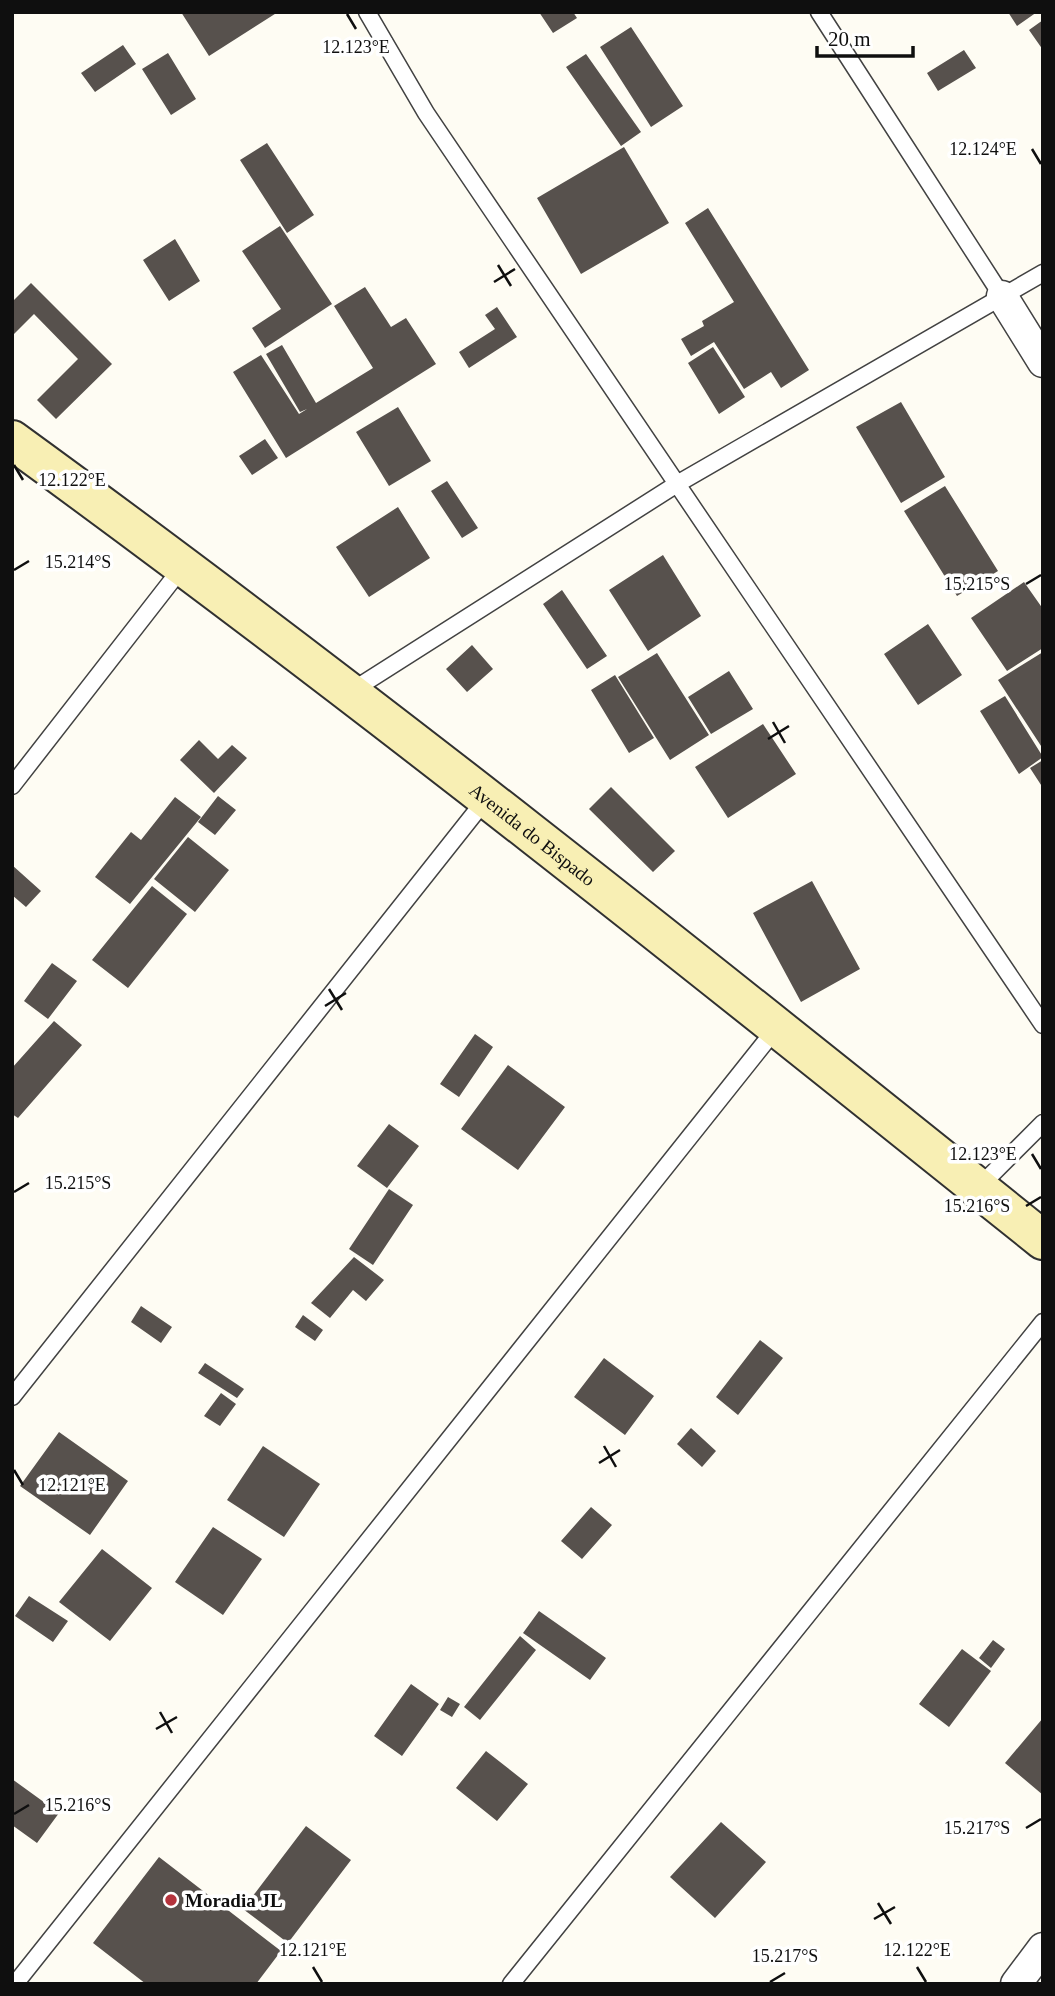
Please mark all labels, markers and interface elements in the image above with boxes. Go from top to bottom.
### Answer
scale bar [817,14,913,58]
text: 20 m [828,27,871,51]
text: 12.123°E [322,37,390,57]
text: 12.124°E [949,139,1017,159]
text: 12.122°E [38,470,106,490]
text: 15.214°S [45,552,111,572]
text: 15.215°S [944,574,1010,594]
street label: Avenida do Bispado [465,779,600,890]
text: 12.123°E [949,1144,1017,1164]
text: 15.215°S [45,1173,111,1193]
text: 15.216°S [944,1196,1010,1216]
text: 12.121°E [38,1475,106,1495]
text: 15.216°S [45,1795,111,1815]
text: 15.217°S [944,1818,1010,1838]
place label: Moradia JL [185,1890,283,1911]
marker: Moradia JL [163,1892,179,1908]
text: 12.121°E [279,1940,347,1960]
text: 12.122°E [883,1940,951,1960]
text: 15.217°S [752,1946,818,1966]

